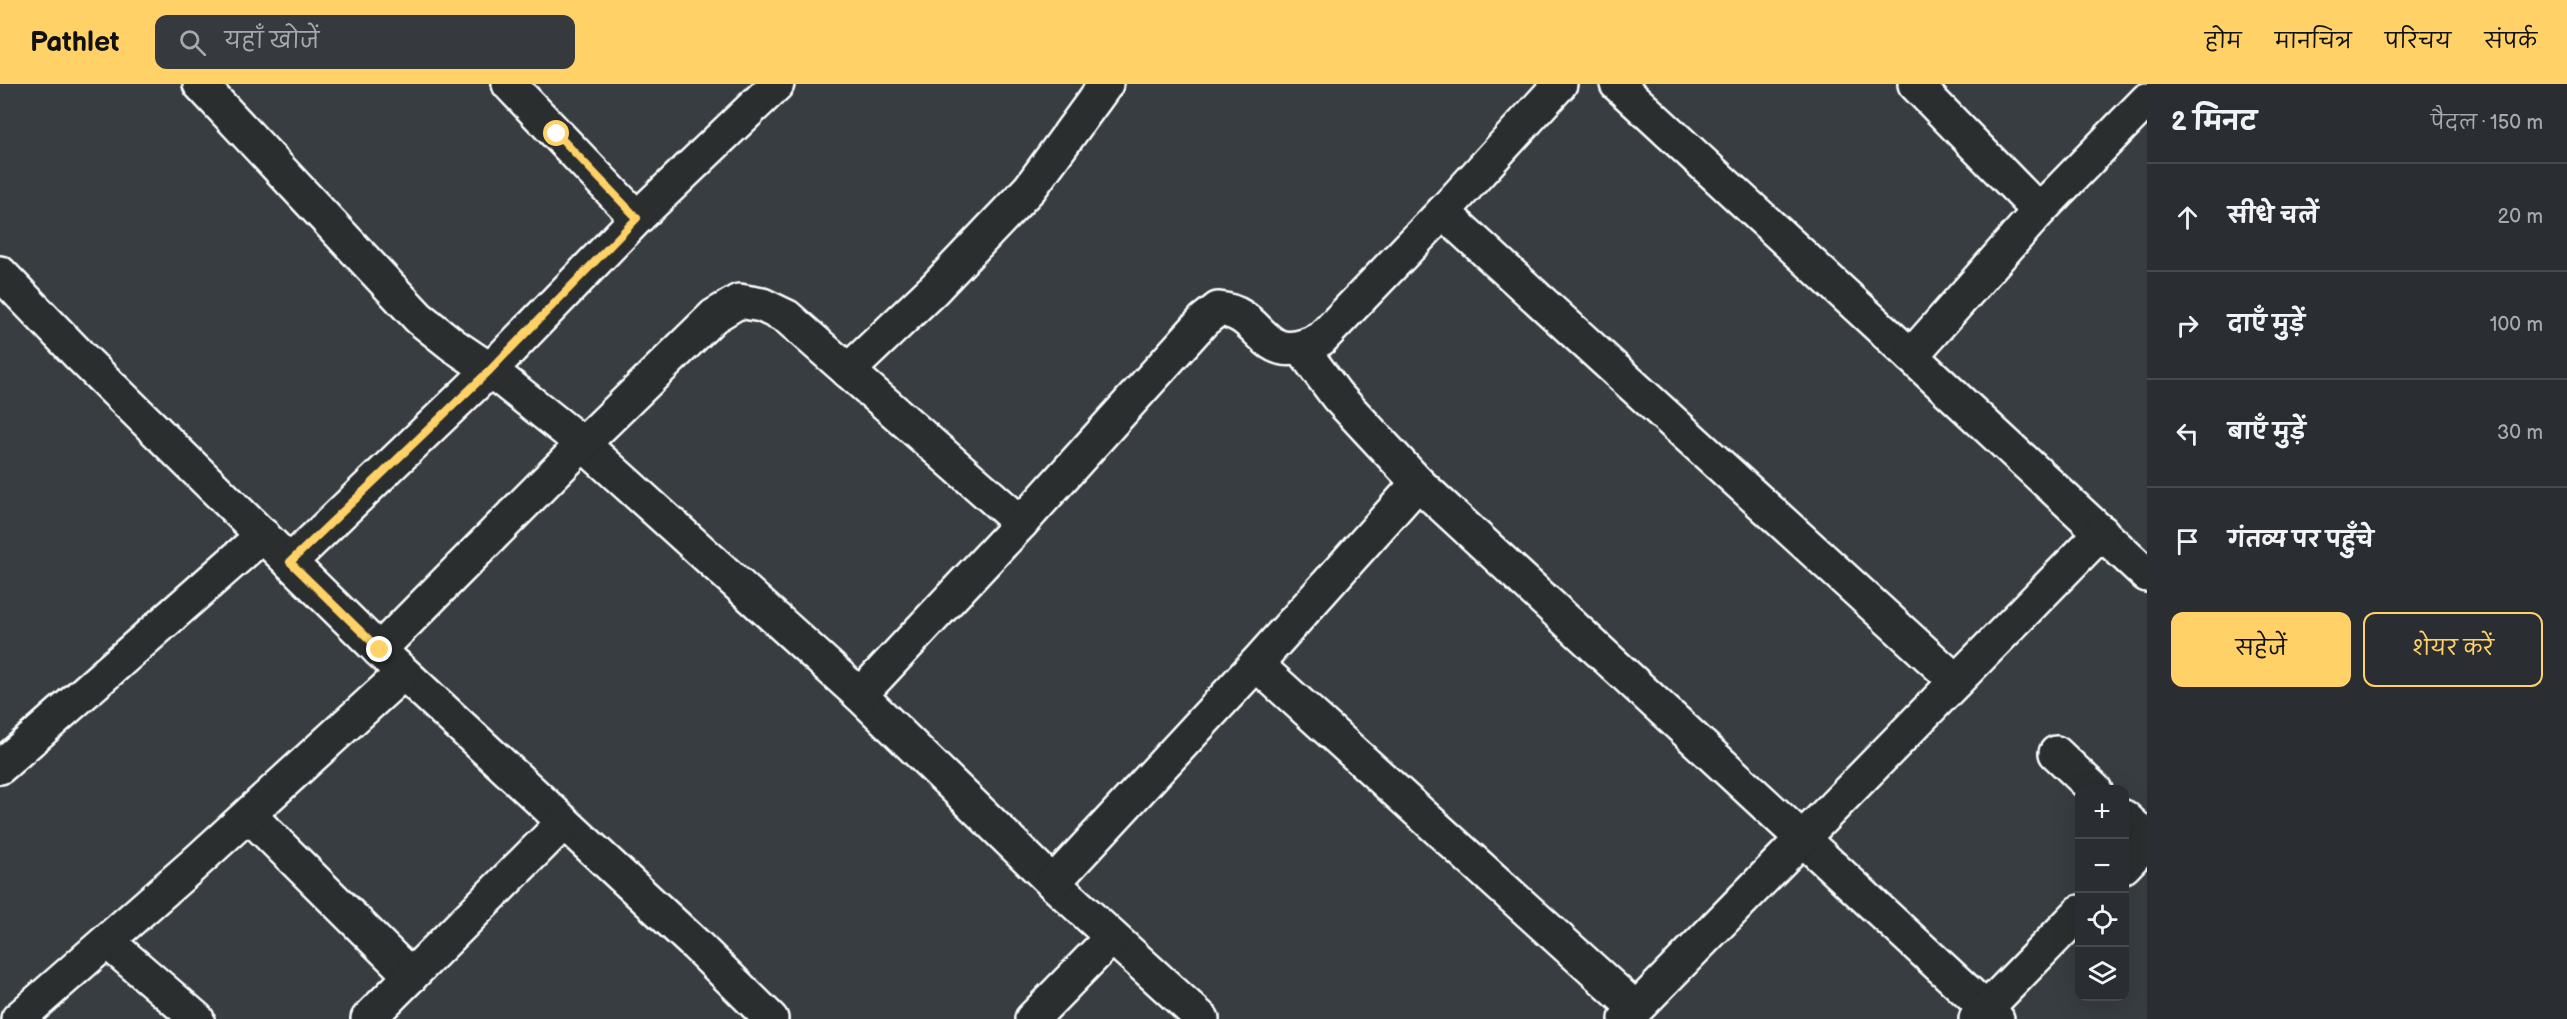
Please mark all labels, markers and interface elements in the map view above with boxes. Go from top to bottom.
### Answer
search box [155,15,575,69]
text: Pathlet [30,26,119,59]
icon: search [176,26,209,59]
text: यहाँ खोजें [224,28,319,55]
text: होम [2205,29,2242,54]
text: मानचित्र [2275,29,2352,54]
text: परिचय [2385,29,2451,54]
text: संपर्क [2484,29,2537,54]
text: 2 मिनट [2171,107,2257,138]
text: पैदल · 150 m [2431,111,2543,135]
route start [543,120,569,146]
icon: ahead [2171,201,2204,234]
text: सीधे चलें [2228,203,2318,230]
text: 20 m [2498,205,2543,229]
icon: right [2171,309,2204,342]
text: दाएँ मुड़ें [2228,311,2305,338]
text: 100 m [2490,313,2543,337]
icon: left [2171,417,2204,450]
text: बाएँ मुड़ें [2228,419,2306,446]
text: 30 m [2497,421,2543,445]
icon: arrive [2171,525,2204,558]
text: गंतव्य पर पहुँचे [2228,527,2374,554]
button: सहेजें [2171,612,2351,687]
button: शेयर करें [2363,612,2543,687]
route end [366,636,392,662]
map controls [2075,785,2129,1001]
button: + [2075,785,2129,839]
button: − [2075,839,2129,893]
button: locate [2075,893,2129,947]
button: layers [2075,947,2129,1001]

